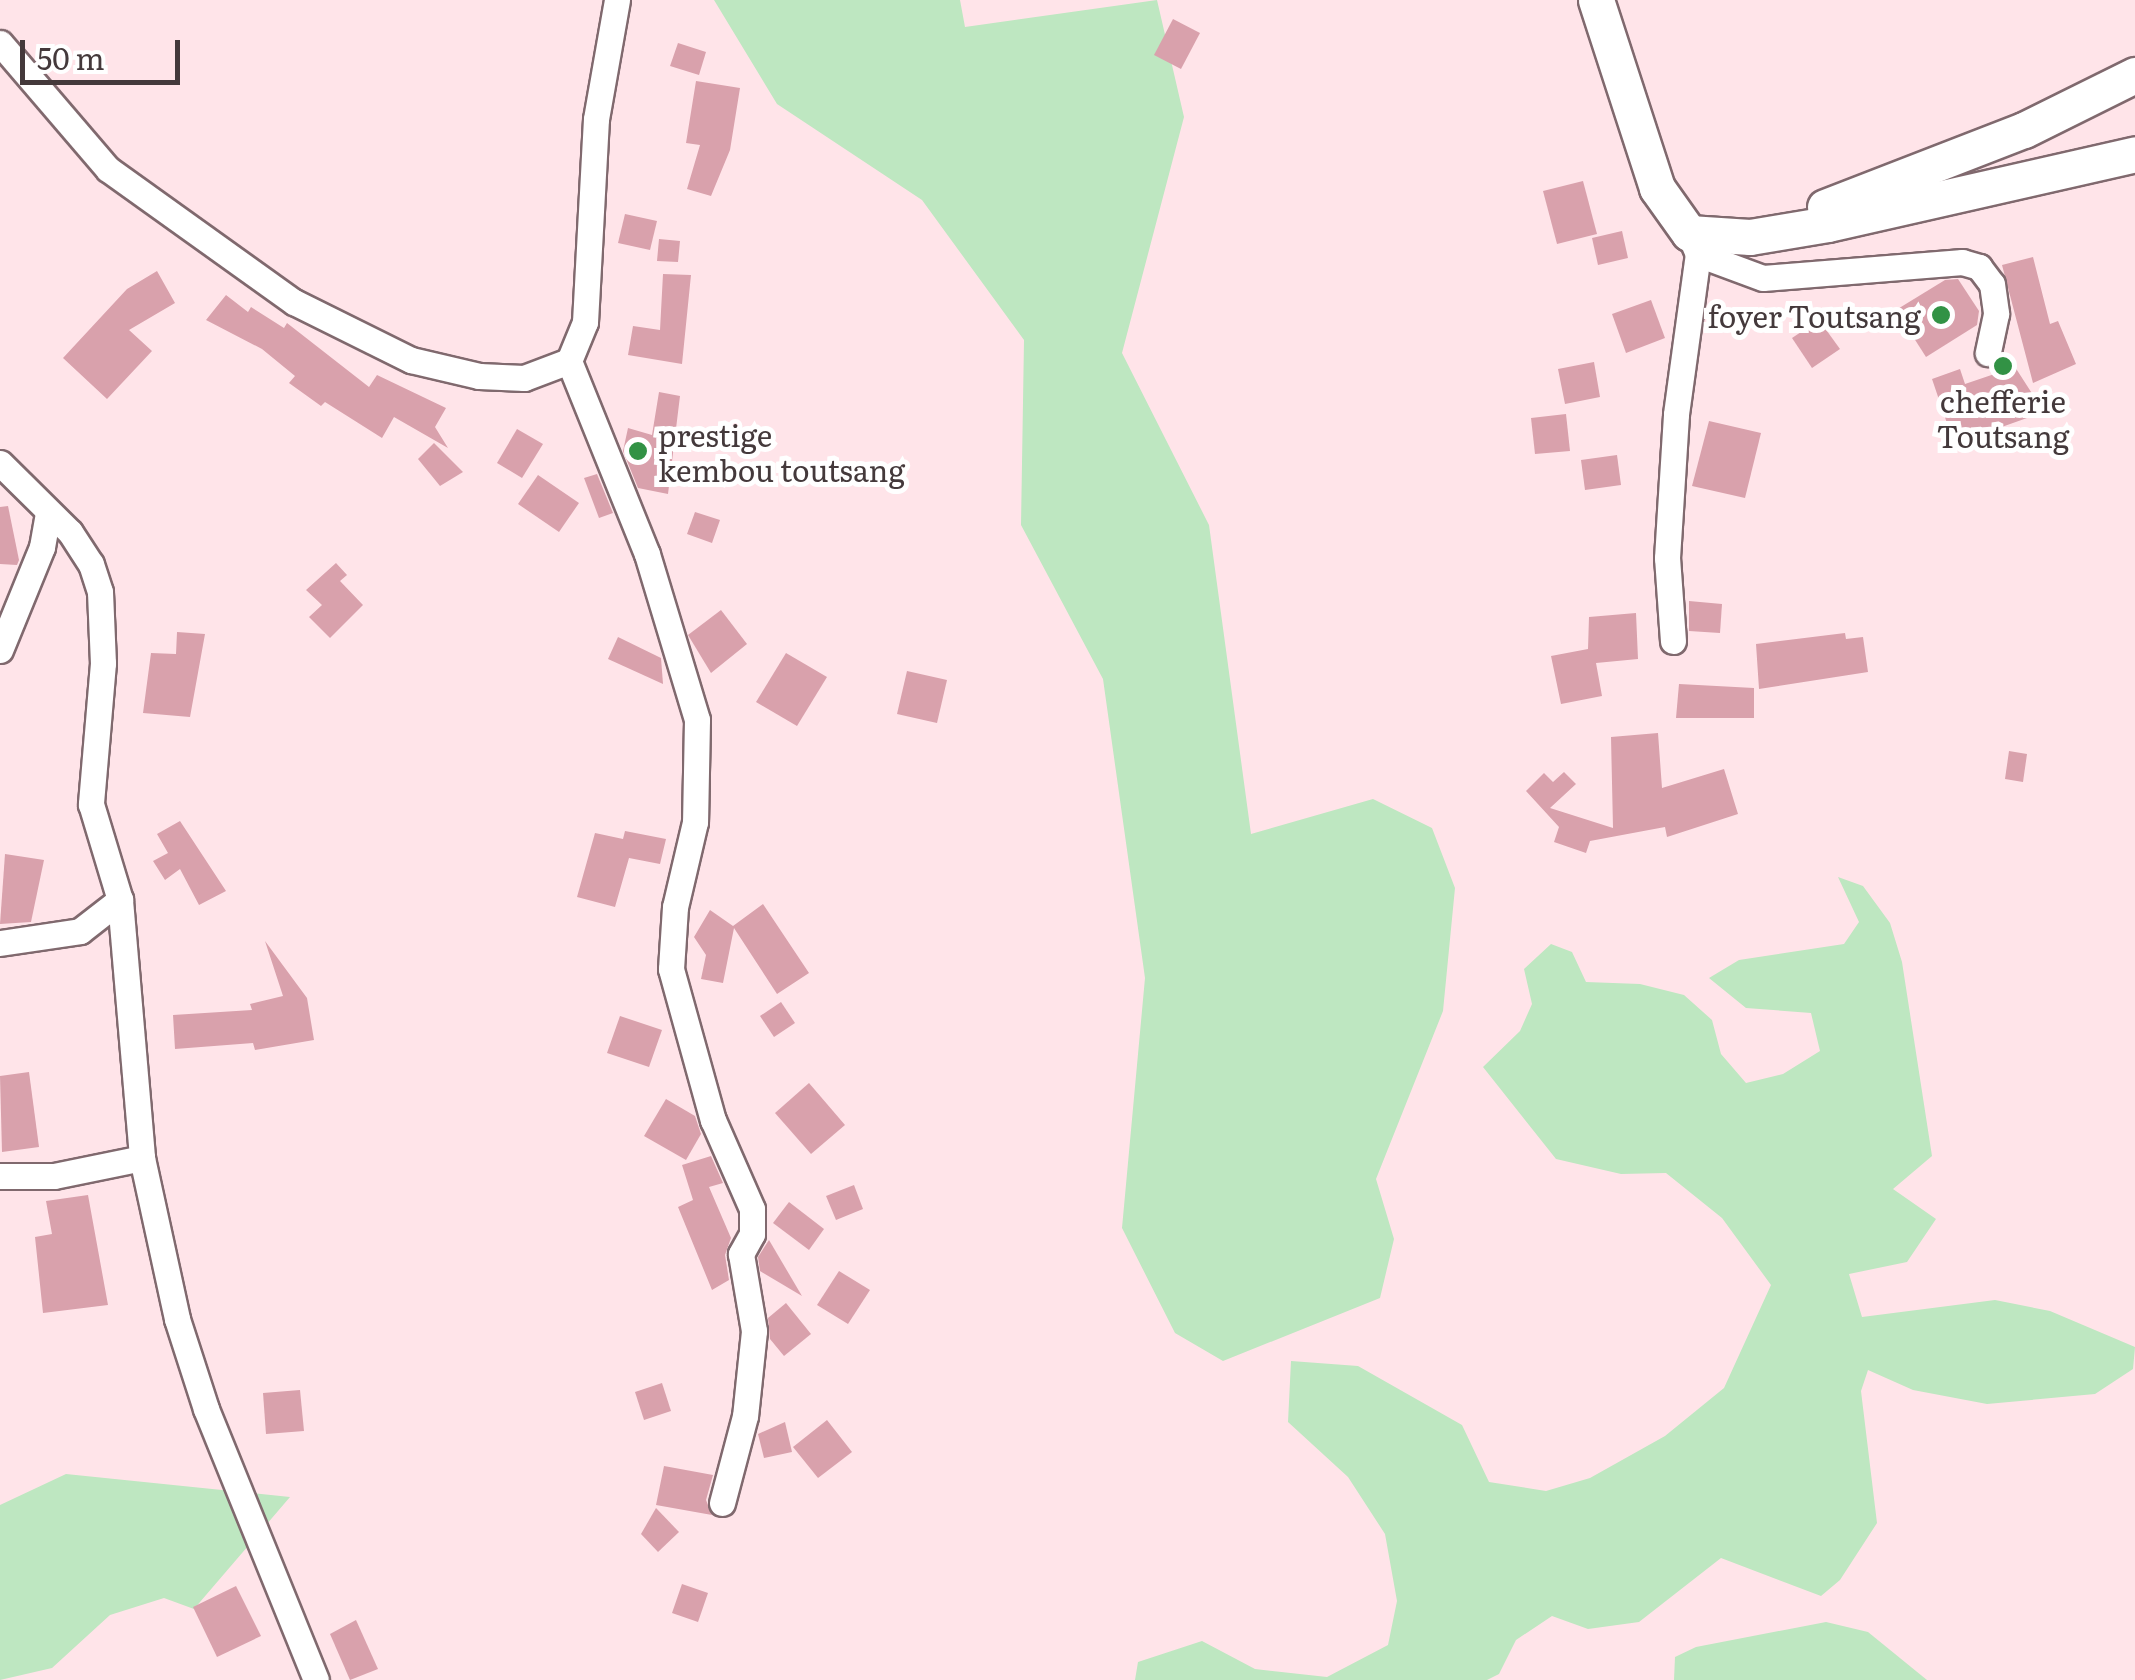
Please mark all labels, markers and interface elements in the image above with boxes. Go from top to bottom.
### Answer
scale bar [25,20,185,82]
text: 50 m [37,35,105,79]
place label: foyer Toutsang [1707,297,1921,333]
marker: foyer Toutsang [1930,304,1952,326]
marker: chefferie Toutsang [1992,355,2014,377]
place label: chefferie Toutsang [1936,382,2070,452]
place label: prestige kembou toutsang [658,416,905,486]
marker: prestige kembou toutsang [627,440,649,462]

